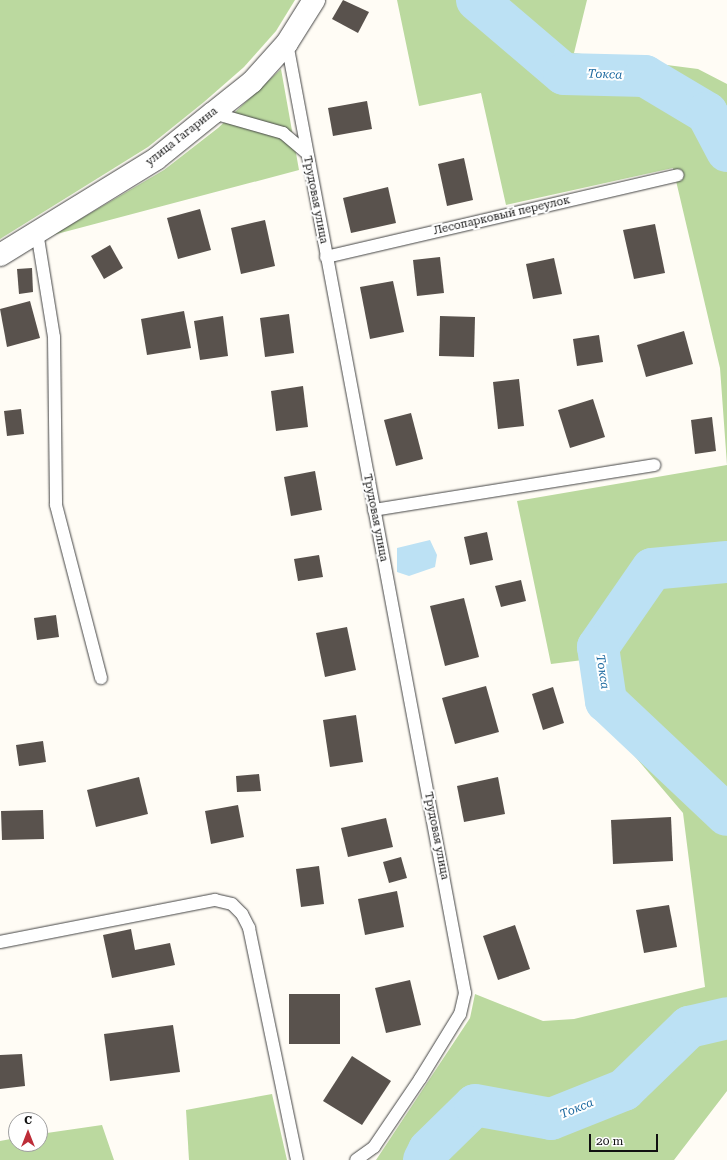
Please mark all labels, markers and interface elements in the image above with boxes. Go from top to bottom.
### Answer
water label: Токса [587,67,623,83]
street label: улица Гагарина [144,105,220,169]
street label: Трудовая улица [300,155,330,245]
street label: Лесопарковый переулок [432,194,572,238]
street label: Трудовая улица [360,473,390,563]
water label: Токса [592,654,612,690]
street label: Трудовая улица [421,791,451,881]
water label: Токса [558,1096,596,1122]
north arrow [8,1112,48,1152]
text: С [24,1114,32,1127]
scale bar [591,1126,660,1152]
text: 20 m [596,1134,623,1148]

